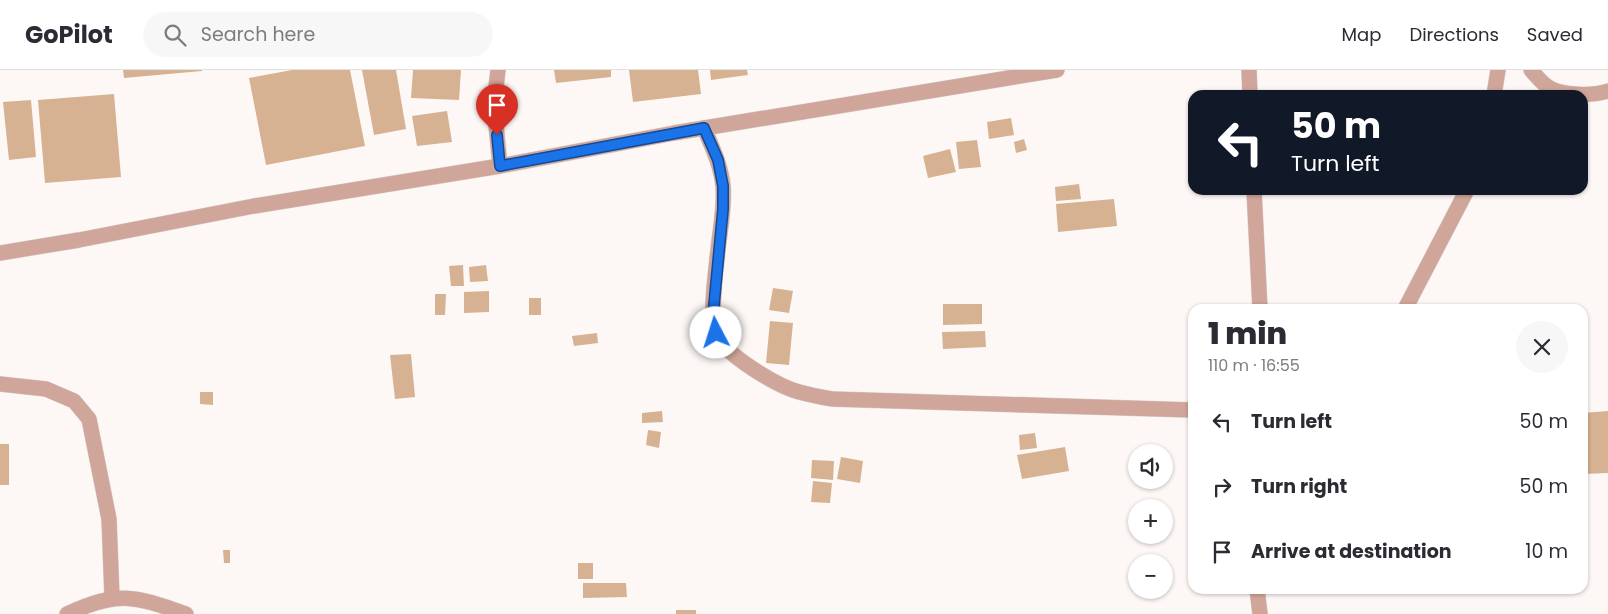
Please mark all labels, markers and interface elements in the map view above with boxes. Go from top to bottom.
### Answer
search box [143,12,493,57]
text: GoPilot [25,18,113,51]
icon: search [161,21,189,49]
text: Search here [201,21,315,48]
text: Map [1342,22,1381,47]
text: Directions [1409,22,1499,47]
text: Saved [1527,22,1583,47]
pin [476,84,518,135]
icon: arrive [483,91,511,119]
text: 50 m [1291,101,1381,150]
icon: left [1208,110,1273,175]
text: Turn left [1291,148,1379,179]
position arrow [689,306,741,358]
text: 1 min [1208,312,1287,355]
button: close [1516,321,1568,373]
text: 110 m · 16:55 [1208,354,1300,377]
icon: left [1208,408,1236,436]
text: Turn left [1251,408,1332,435]
text: 50 m [1519,408,1568,435]
map controls [1128,444,1173,599]
button: sound [1128,444,1173,489]
icon: right [1208,473,1236,501]
text: Turn right [1251,473,1347,500]
text: 50 m [1519,473,1568,500]
button: + [1128,499,1173,544]
icon: arrive [1208,538,1236,566]
text: Arrive at destination [1251,538,1452,565]
text: 10 m [1525,538,1568,565]
button: − [1128,554,1173,599]

